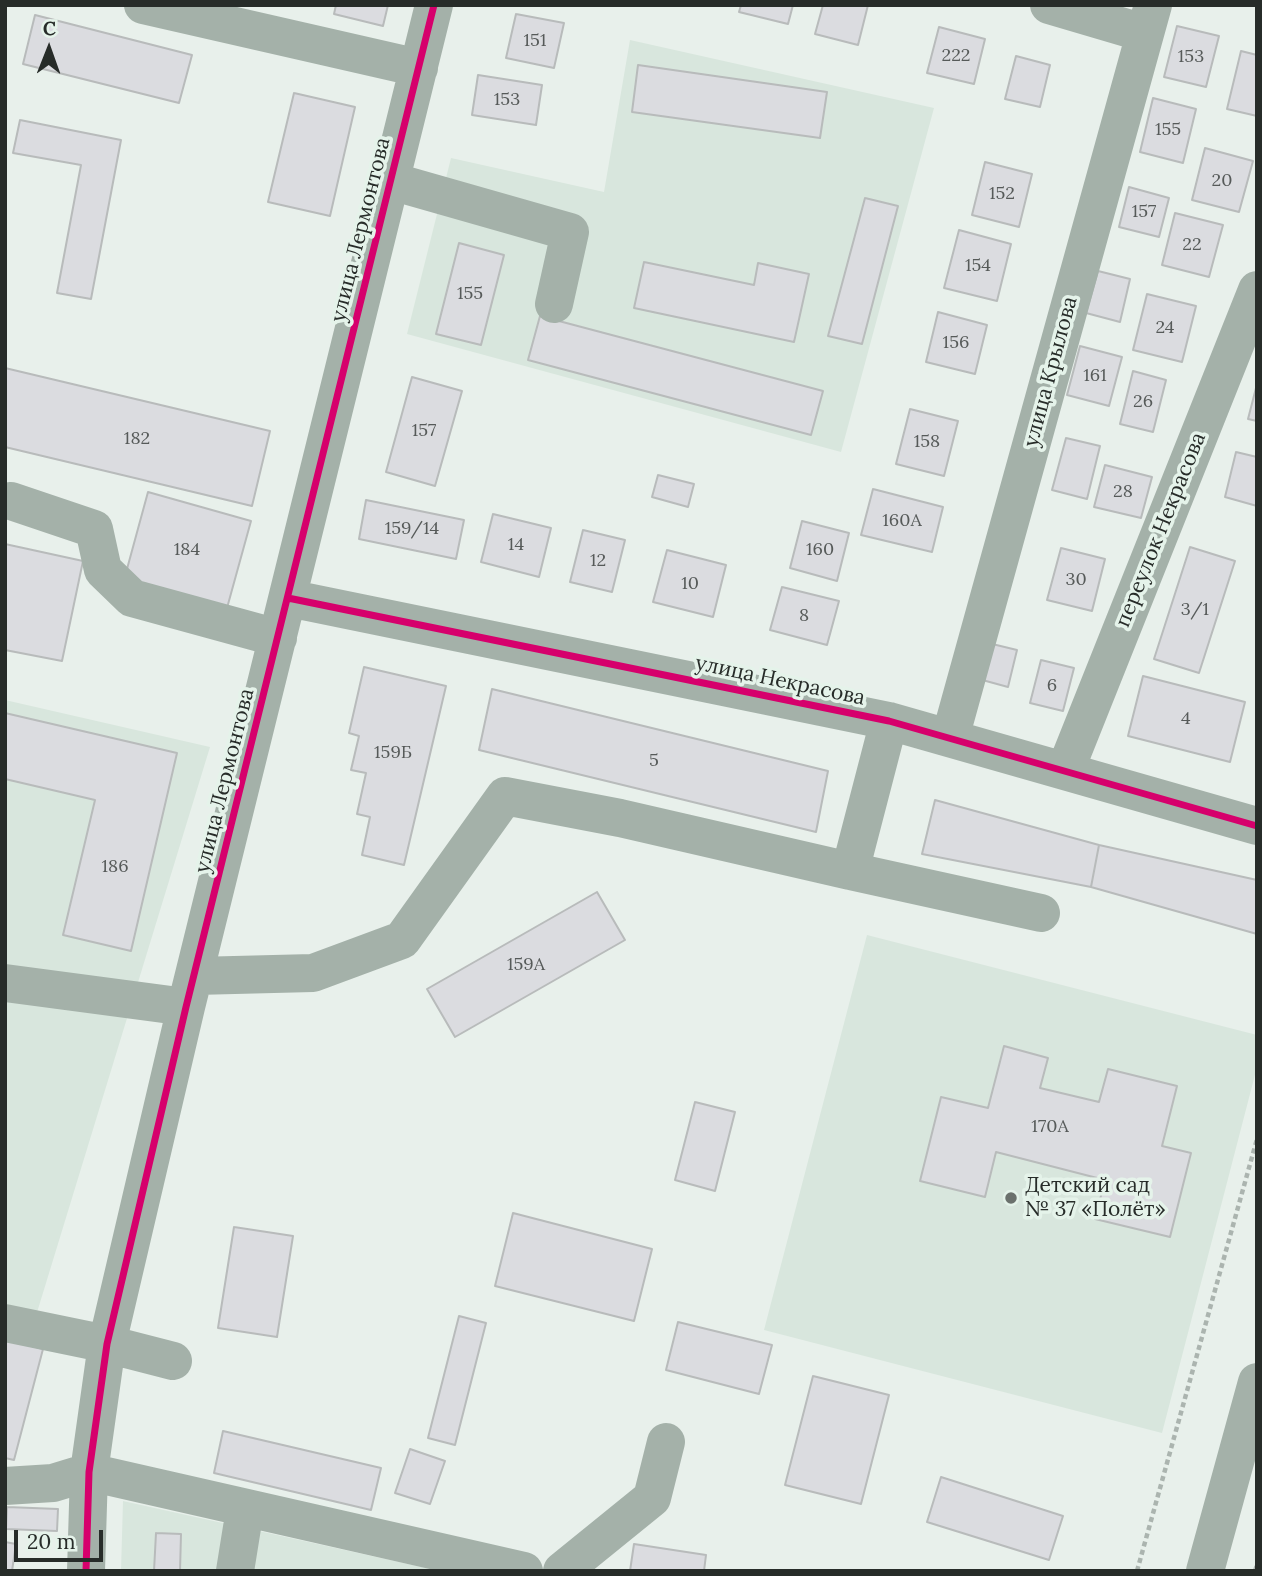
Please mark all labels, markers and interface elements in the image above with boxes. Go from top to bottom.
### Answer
north arrow [14,14,84,84]
text: С [43,16,56,40]
house number: 151 [524,30,546,52]
house number: 222 [942,45,970,67]
house number: 153 [1178,46,1204,68]
house number: 153 [494,89,520,111]
house number: 155 [1155,119,1181,141]
street label: улица Лермонтова [326,135,396,325]
house number: 20 [1212,170,1232,192]
house number: 152 [989,183,1015,205]
house number: 157 [1132,201,1156,223]
house number: 22 [1182,234,1202,256]
house number: 154 [965,255,991,277]
house number: 155 [457,283,483,305]
street label: улица Крылова [1019,294,1083,450]
house number: 24 [1155,317,1175,339]
house number: 156 [943,332,969,354]
house number: 161 [1083,365,1107,387]
house number: 26 [1133,391,1153,413]
house number: 157 [412,420,436,442]
house number: 182 [124,428,150,450]
street label: переулок Некрасова [1110,429,1212,631]
house number: 158 [914,431,940,453]
house number: 28 [1113,481,1133,503]
house number: 160А [882,510,922,532]
house number: 159/14 [385,518,439,540]
house number: 14 [508,534,524,556]
house number: 184 [174,539,200,561]
house number: 160 [806,539,834,561]
house number: 12 [590,550,606,572]
house number: 30 [1065,569,1087,591]
house number: 10 [681,573,699,595]
house number: 3/1 [1181,599,1209,621]
house number: 8 [799,605,809,627]
street label: улица Некрасова [693,651,867,711]
house number: 6 [1047,675,1057,697]
street label: улица Лермонтова [190,686,260,876]
house number: 4 [1181,708,1191,730]
house number: 159Б [374,742,412,764]
house number: 5 [649,750,659,772]
house number: 186 [101,856,129,878]
house number: 159А [507,954,545,976]
house number: 170А [1031,1116,1069,1138]
place label: Детский сад № 37 «Полёт» [1025,1173,1166,1223]
marker: Детский сад № 37 «Полёт» [1003,1190,1019,1206]
scale bar [18,1516,107,1560]
text: 20 m [27,1528,76,1555]

